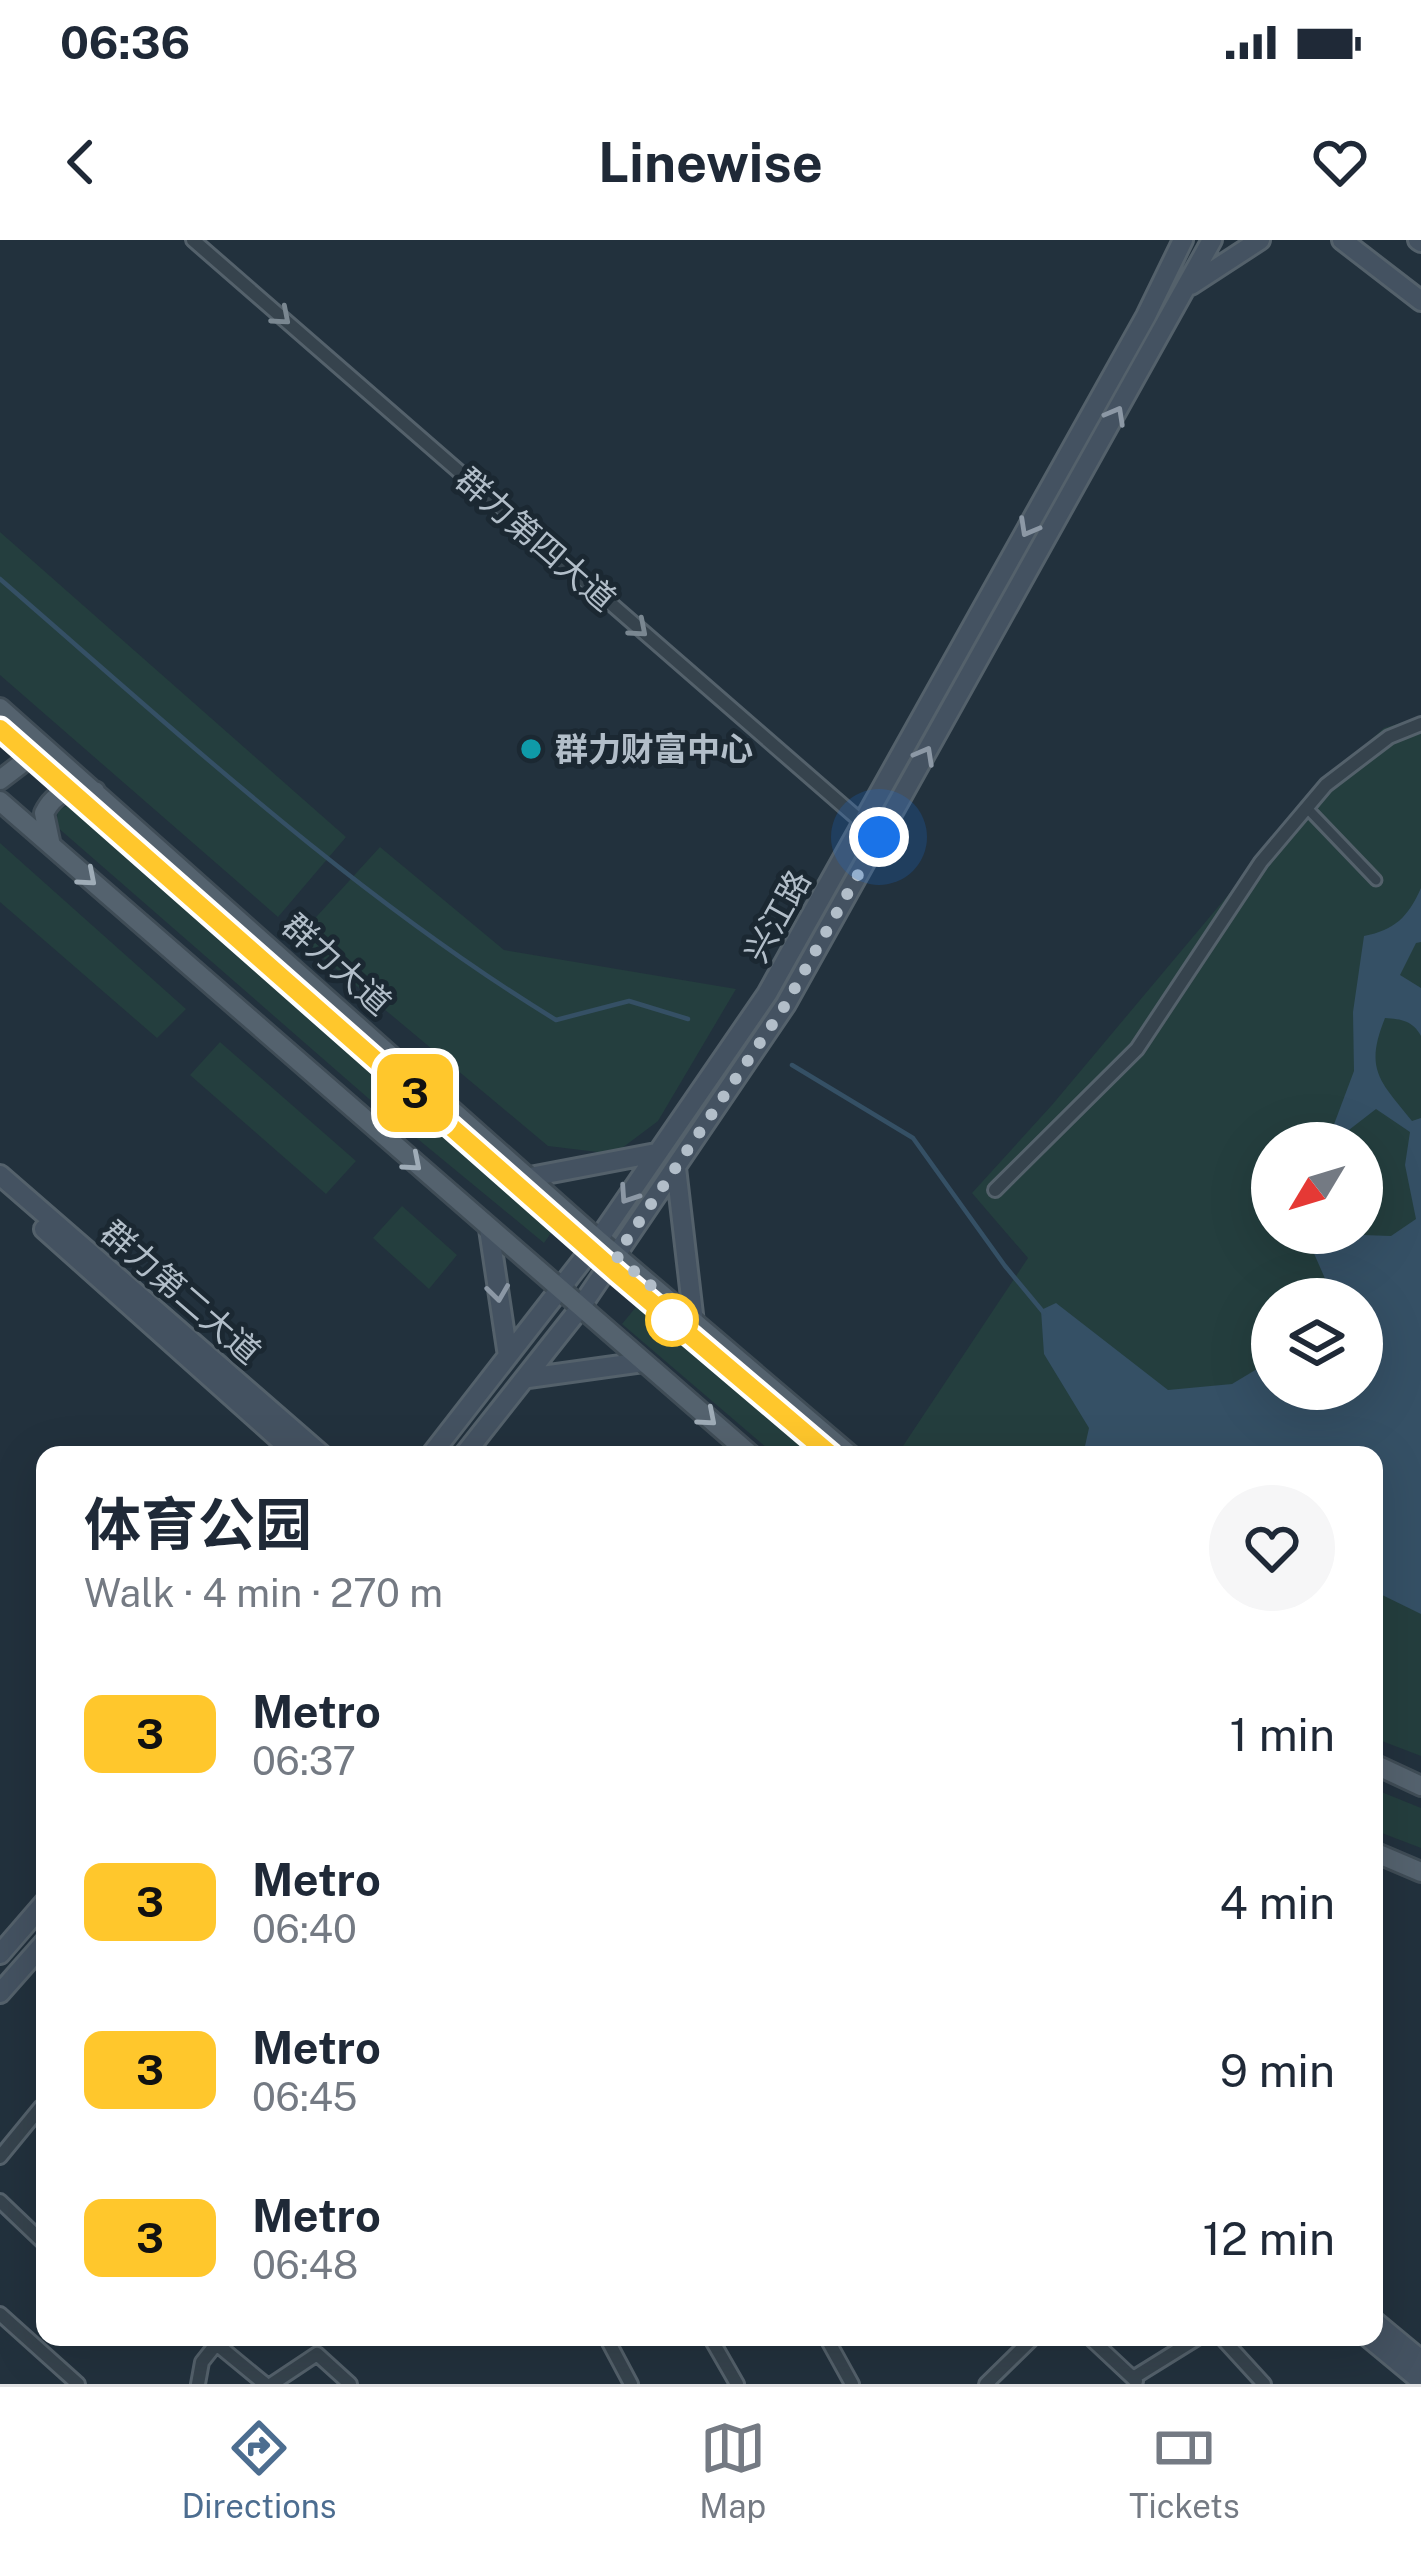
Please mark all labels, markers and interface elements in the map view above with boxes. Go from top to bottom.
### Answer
text: 06:36 [60,16,190,69]
icon: back [48,129,114,195]
icon: heart [1307,129,1373,195]
text: Linewise [598,131,823,194]
one-way arrow [268,303,289,324]
one-way arrow [1101,407,1124,428]
street label: 群力第四大道 [449,460,623,618]
one-way arrow [1019,515,1042,536]
one-way arrow [625,614,647,636]
place label: 群力财富中心 [555,730,753,768]
marker: 群力财富中心 [518,736,544,762]
one-way arrow [910,747,933,768]
your location [849,807,909,867]
street label: 兴江路 [736,863,818,969]
one-way arrow [74,864,96,886]
street label: 群力大道 [275,906,399,1022]
line badge: 3 [376,1054,454,1132]
text: 3 [401,1068,429,1117]
north arrow [1251,1122,1383,1254]
map controls [1251,1122,1383,1410]
one-way arrow [399,1149,421,1170]
one-way arrow [620,1182,642,1204]
street label: 群力第二大道 [94,1213,268,1371]
button: layers [1251,1278,1383,1410]
one-way arrow [484,1283,510,1303]
unlabelled marker [647,1295,697,1345]
one-way arrow [694,1404,716,1425]
button: heart [1209,1485,1335,1611]
text: 体育公园 [84,1491,312,1558]
text: Walk · 4 min · 270 m [84,1570,443,1616]
text: Metro [252,1685,381,1738]
text: 1 min [1229,1708,1335,1761]
text: 3 [136,1709,164,1758]
text: 06:37 [252,1738,356,1784]
text: Metro [252,1853,381,1906]
text: 4 min [1219,1876,1335,1929]
text: 3 [136,1877,164,1926]
text: 06:40 [252,1906,357,1952]
text: Metro [252,2021,381,2074]
text: 9 min [1220,2044,1335,2097]
text: 3 [136,2045,164,2094]
text: 06:45 [252,2074,358,2120]
text: Metro [252,2189,381,2242]
text: 12 min [1203,2212,1335,2265]
text: 3 [136,2213,164,2262]
text: 06:48 [252,2242,358,2288]
tab: Directions [181,2415,336,2525]
tab: Map [699,2415,766,2525]
tab: Tickets [1129,2415,1240,2525]

